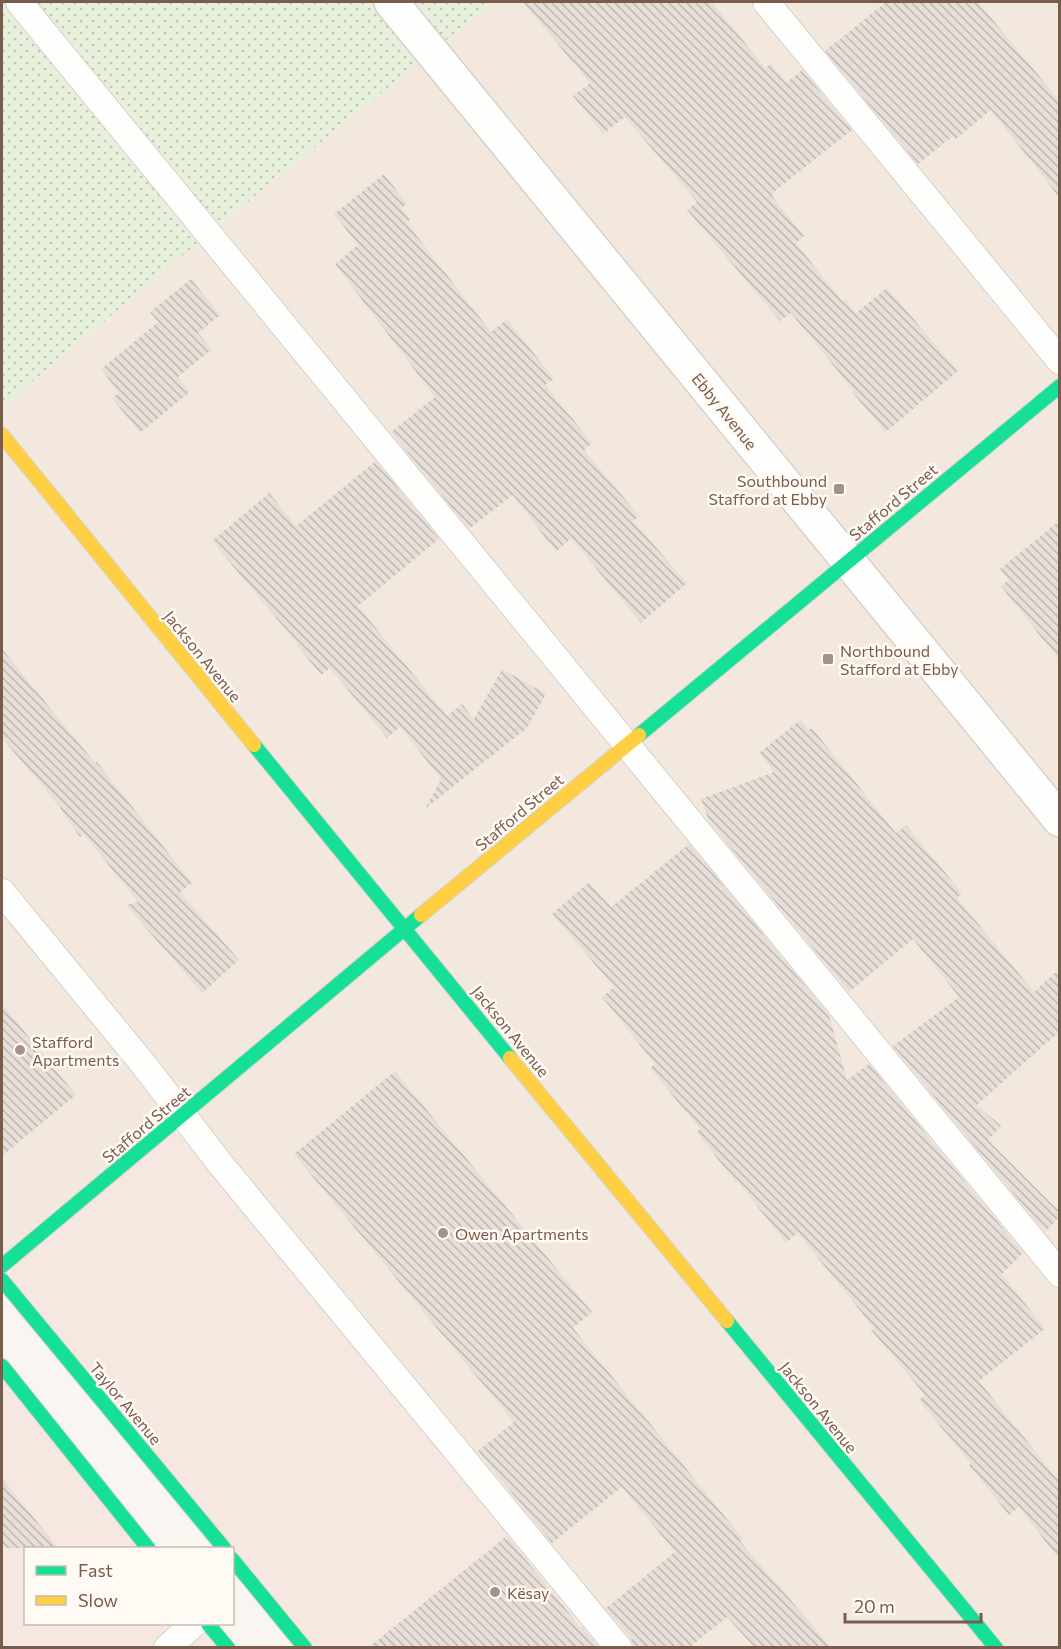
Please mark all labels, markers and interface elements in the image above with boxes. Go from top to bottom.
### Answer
street label: Ebby Avenue [688,369,762,453]
street label: Stafford Street [845,459,941,544]
place label: Southbound Stafford at Ebby [708,471,827,508]
marker: Southbound Stafford at Ebby [832,482,846,496]
street label: Jackson Avenue [160,606,246,706]
place label: Northbound Stafford at Ebby [840,641,959,678]
marker: Northbound Stafford at Ebby [821,652,835,666]
street label: Stafford Street [471,769,567,854]
street label: Jackson Avenue [468,981,554,1081]
place label: Stafford Apartments [32,1032,119,1069]
marker: Stafford Apartments [13,1043,27,1057]
street label: Stafford Street [98,1081,194,1166]
place label: Owen Apartments [455,1224,589,1243]
marker: Owen Apartments [436,1226,450,1240]
street label: Jackson Avenue [776,1357,862,1457]
street label: Taylor Avenue [86,1358,166,1448]
legend [24,1547,234,1625]
text: Fast [78,1559,113,1581]
place label: Kësay [507,1583,549,1602]
marker: Kësay [488,1585,502,1599]
scale bar [845,1586,982,1624]
text: Slow [78,1589,118,1611]
text: 20 m [854,1595,895,1617]

